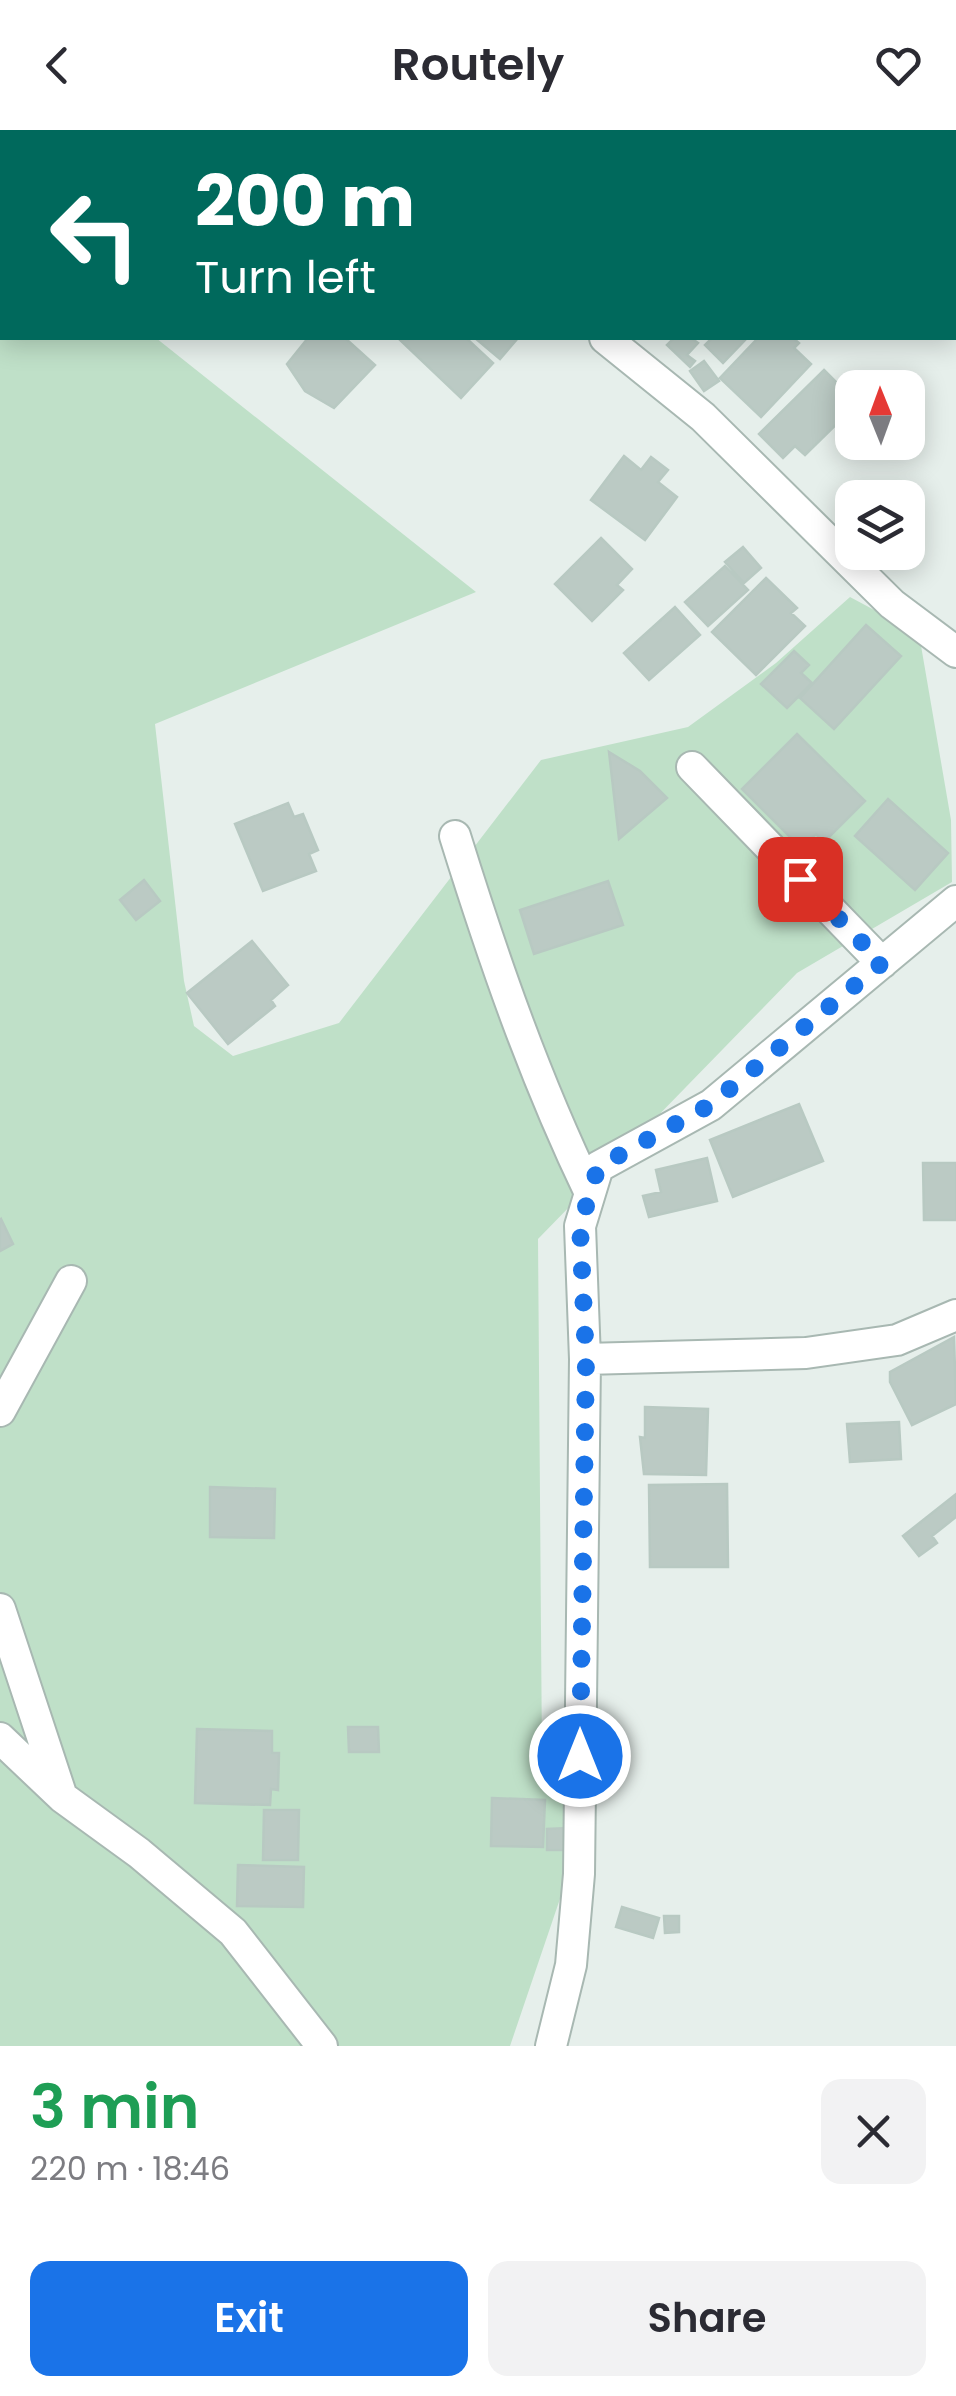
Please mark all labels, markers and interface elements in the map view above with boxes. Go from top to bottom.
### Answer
text: Routely [392,33,564,96]
icon: back [30,38,85,93]
icon: heart [871,38,926,93]
text: 200 m [195,152,415,251]
icon: left [30,170,160,300]
text: Turn left [195,246,376,309]
north arrow [835,370,925,460]
map controls [835,370,925,570]
button: layers [835,480,925,570]
pin [758,837,843,922]
icon: arrive [773,852,828,907]
position arrow [528,1704,632,1808]
text: 3 min [30,2065,199,2149]
button: close [821,2079,926,2184]
text: 220 m · 18:46 [30,2146,230,2191]
button: Exit [30,2261,468,2376]
button: Share [488,2261,926,2376]

